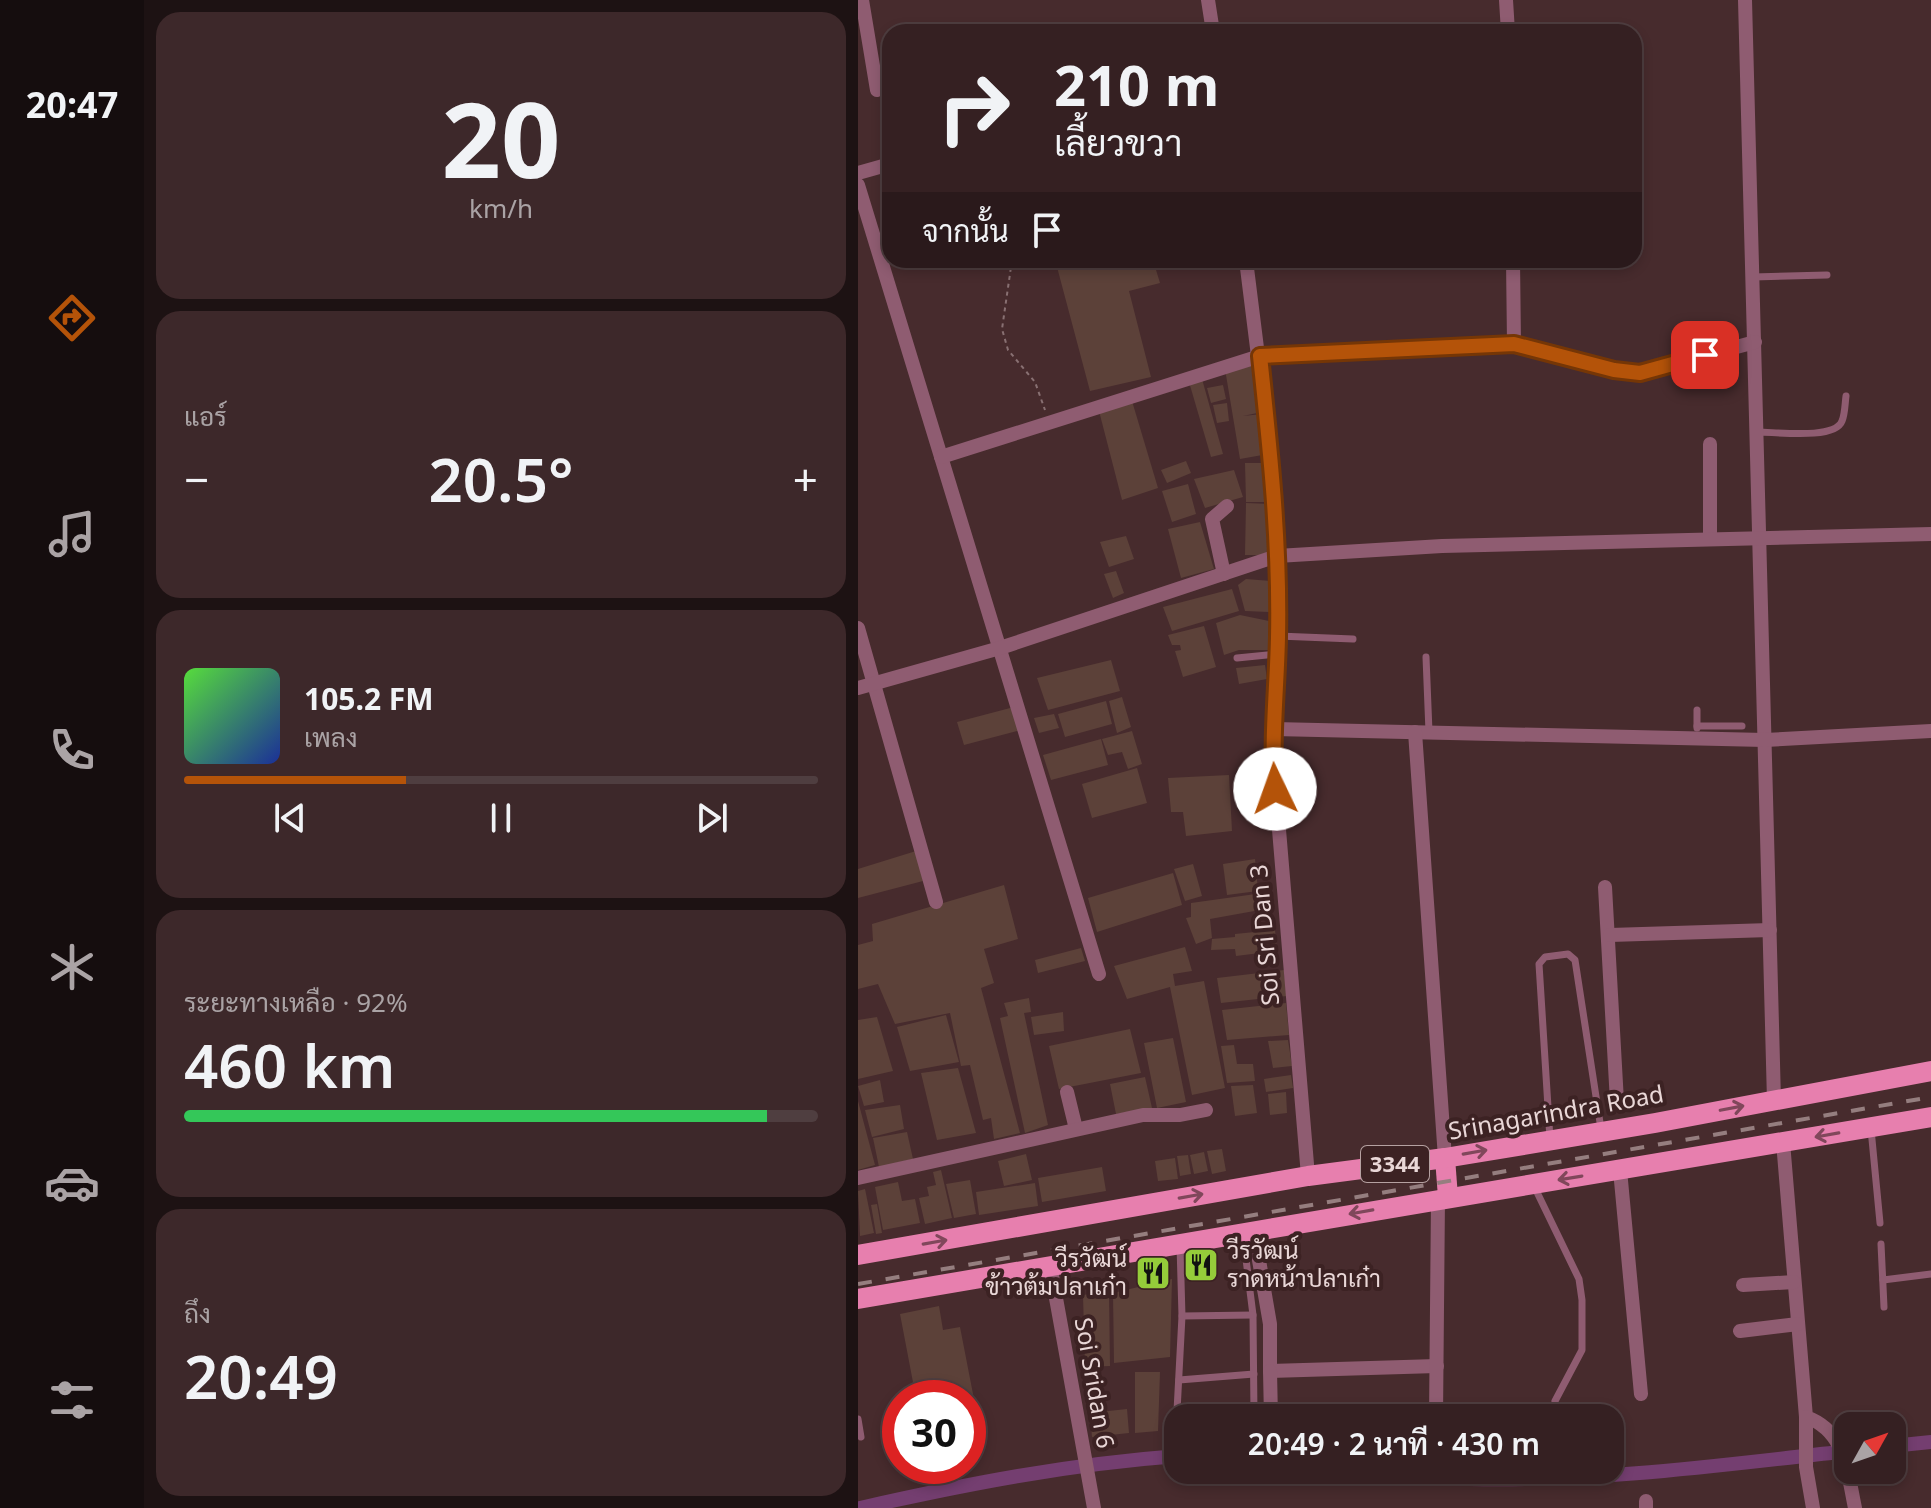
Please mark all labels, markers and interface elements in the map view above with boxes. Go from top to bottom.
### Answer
text: 210 m [1054,46,1219,122]
icon: right [922,56,1026,160]
text: 20 [442,67,560,208]
text: 20:47 [26,80,118,129]
text: เลี้ยวขวา [1054,118,1182,167]
text: km/h [469,190,533,226]
icon: arrive [1025,208,1069,252]
text: จากนั้น [922,210,1009,251]
icon: directions [44,290,100,346]
pin [1671,321,1739,389]
icon: arrive [1683,333,1727,377]
text: แอร์ [184,398,227,434]
text: 20.5° [428,438,574,520]
text: − [184,449,209,509]
text: + [793,449,818,509]
icon: music [44,506,100,562]
text: 105.2 FM [304,678,434,719]
text: เพลง [304,719,358,755]
icon: phone [44,722,100,778]
position arrow [1233,747,1317,831]
icon: previous [268,796,312,840]
icon: pause [479,796,523,840]
icon: next [690,796,734,840]
street label: Soi Sri Dan 3 [1241,863,1286,1007]
icon: climate [44,939,100,995]
text: ระยะทางเหลือ · 92% [184,984,408,1020]
text: 460 km [184,1024,395,1106]
street label: Srinagarindra Road [1445,1076,1666,1147]
one-way arrow [1718,1100,1744,1115]
one-way arrow [1814,1128,1840,1143]
one-way arrow [1462,1144,1488,1159]
road number: 3344 [1361,1146,1429,1182]
icon: car [44,1155,100,1211]
one-way arrow [1558,1171,1583,1186]
one-way arrow [1178,1188,1203,1203]
one-way arrow [1349,1205,1374,1220]
one-way arrow [922,1233,947,1248]
place label: วีรวัฒน์ ราดหน้าปลาเก๋า [1226,1233,1381,1294]
place label: วีรวัฒน์ ข้าวต้มปลาเก๋า [985,1241,1127,1302]
restaurant icon: วีรวัฒน์ ราดหน้าปลาเก๋า [1182,1246,1220,1284]
restaurant icon: วีรวัฒน์ ข้าวต้มปลาเก๋า [1134,1254,1172,1292]
text: ถึง [184,1295,211,1331]
street label: Soi Sridan 6 [1068,1315,1123,1451]
text: 20:49 [184,1335,338,1417]
icon: filters [44,1372,100,1428]
speed limit sign: 30 [882,1380,986,1484]
north arrow [1834,1412,1906,1484]
map controls [1834,1412,1906,1484]
text: 20:49 · 2 นาที · 430 m [1248,1423,1540,1464]

